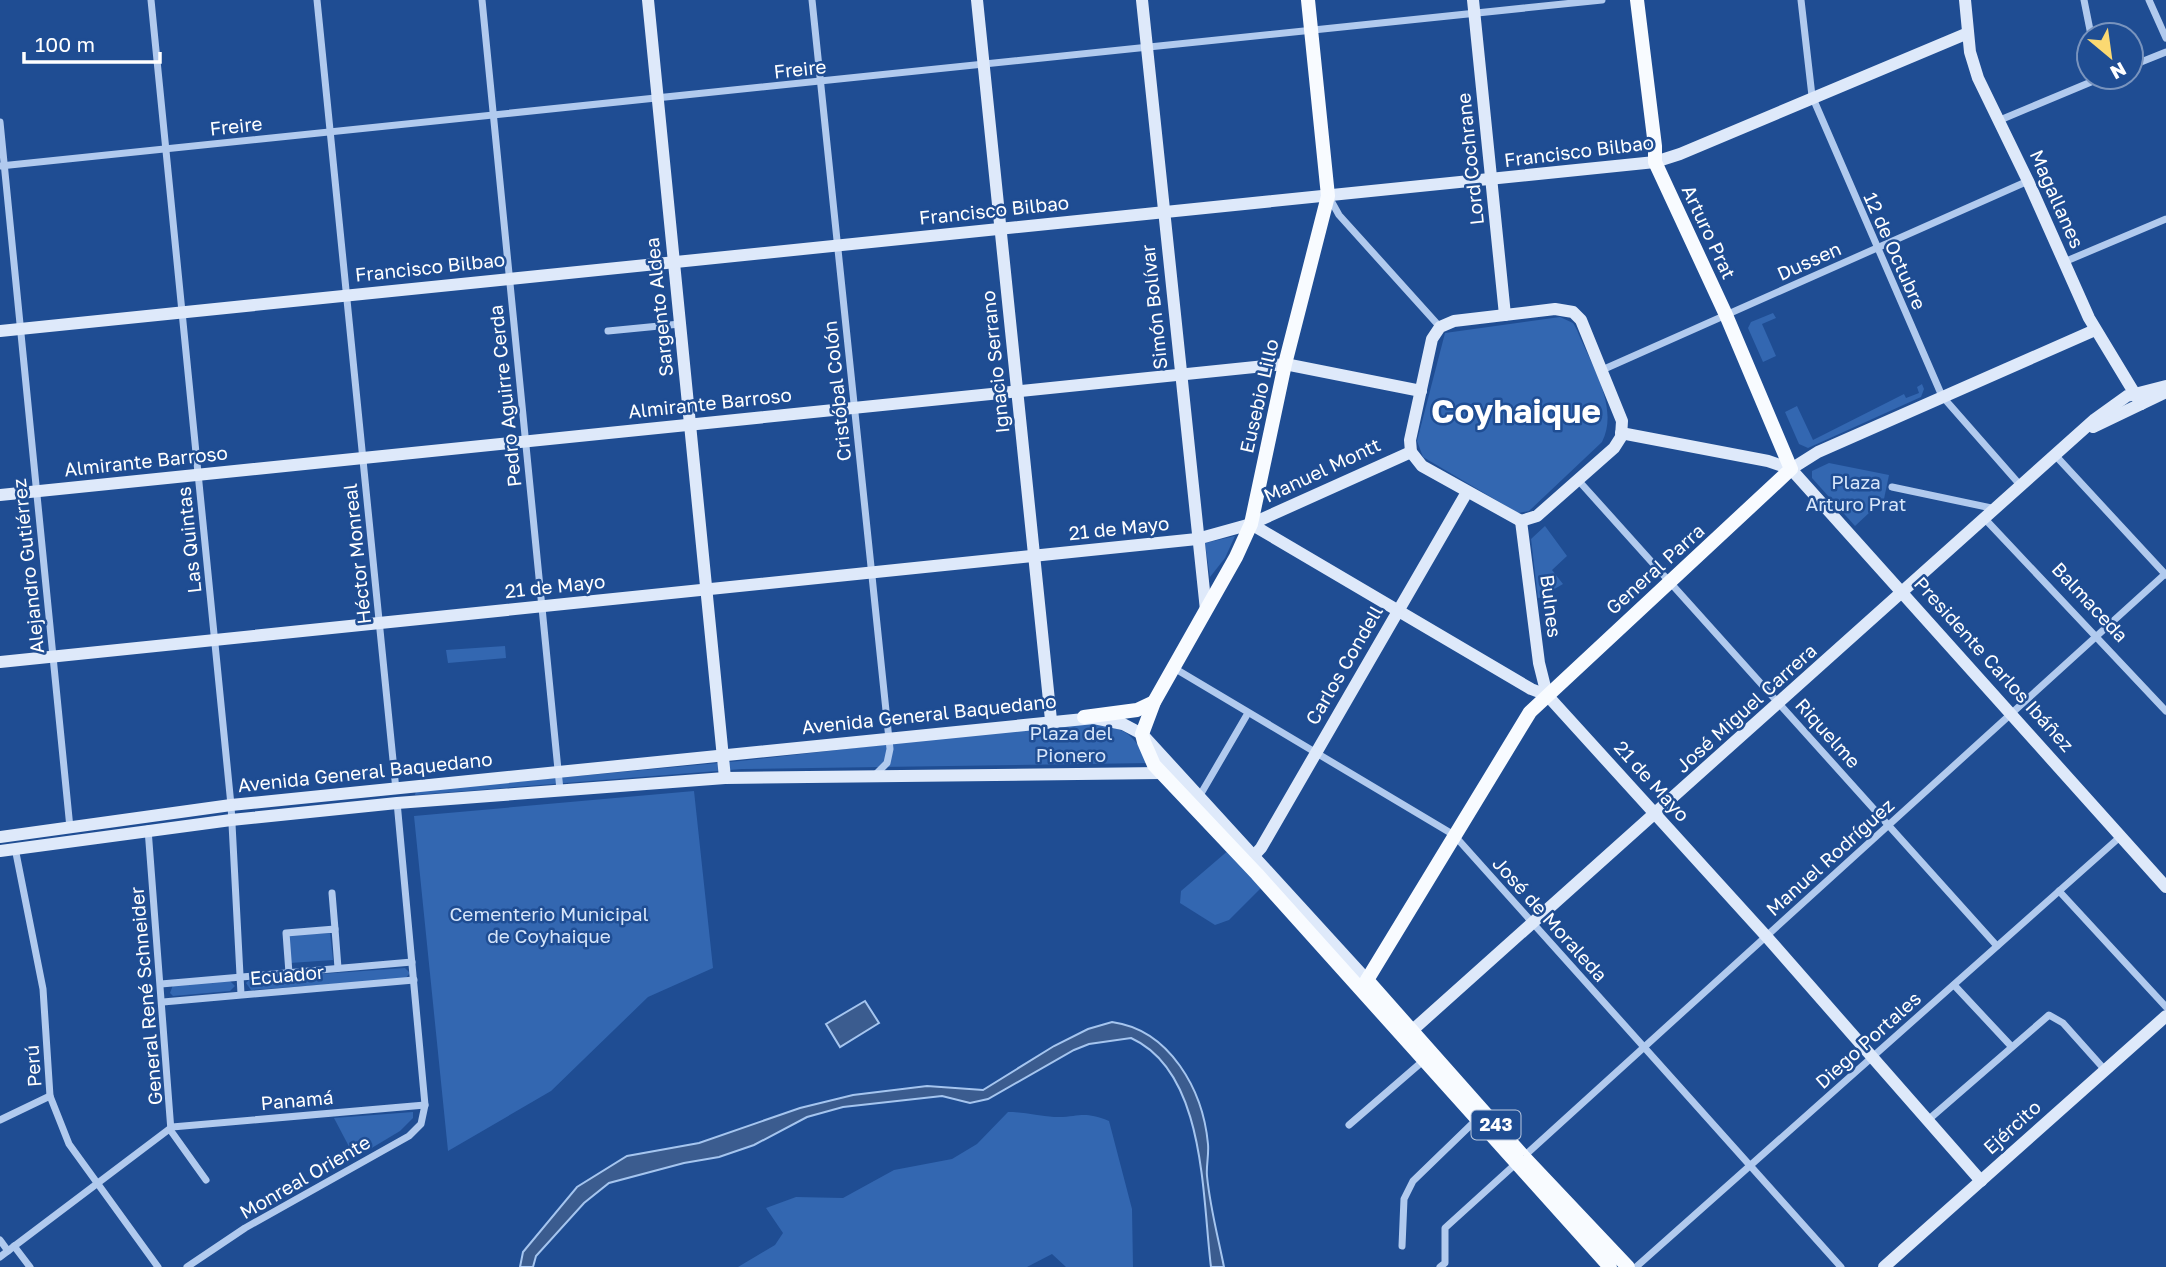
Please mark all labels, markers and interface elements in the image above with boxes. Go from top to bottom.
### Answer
scale bar [24,21,161,65]
north arrow [2075,21,2145,91]
text: 100 m [35,31,95,57]
street label: Freire [772,54,827,83]
text: N [2107,58,2130,85]
street label: Lord Cochrane [1451,92,1488,226]
street label: Freire [208,111,263,140]
street label: Francisco Bilbao [1503,130,1655,171]
street label: Magallanes [2026,146,2089,252]
street label: Arturo Prat [1678,181,1741,282]
street label: 12 de Octubre [1859,189,1932,313]
street label: Francisco Bilbao [918,190,1070,229]
street label: Sargento Aldea [640,236,677,378]
street label: Dussen [1773,236,1844,285]
street label: Simón Bolívar [1135,243,1171,371]
street label: Francisco Bilbao [354,247,506,286]
street label: Ignacio Serrano [976,290,1013,435]
street label: Pedro Aguirre Cerda [483,304,526,488]
street label: Cristóbal Colón [818,320,855,462]
street label: Eusebio Lillo [1234,337,1283,455]
street label: Almirante Barroso [627,382,793,423]
district label: Coyhaique [1431,391,1601,430]
street label: Manuel Montt [1260,432,1384,507]
street label: Almirante Barroso [63,440,229,481]
park label: Plaza Arturo Prat [1806,470,1906,515]
street label: Alejandro Gutiérrez [7,477,48,655]
street label: Héctor Monreal [338,483,375,626]
street label: Las Quintas [171,486,206,595]
street label: 21 de Mayo [1068,511,1170,544]
street label: General Parra [1601,519,1709,619]
street label: Balmaceda [2048,557,2133,646]
street label: 21 de Mayo [504,569,606,602]
street label: Presidente Carlos Ibáñez [1910,571,2079,756]
street label: Bulnes [1536,573,1567,639]
street label: Carlos Condell [1300,601,1387,729]
street label: José Miguel Carrera [1671,638,1821,777]
street label: Avenida General Baquedano [800,689,1057,738]
street label: Riquelme [1791,693,1866,772]
park label: Plaza del Pionero [1029,721,1113,766]
street label: 21 de Mayo [1610,736,1695,826]
street label: Avenida General Baquedano [236,747,493,796]
street label: Manuel Rodríguez [1761,793,1898,920]
street label: José de Moraleda [1488,851,1613,986]
street label: General René Schneider [124,885,167,1106]
park label: Cementerio Municipal de Coyhaique [449,902,649,947]
street label: Ecuador [249,960,326,989]
street label: Diego Portales [1810,986,1925,1093]
street label: Perú [20,1044,45,1088]
street label: Panamá [260,1085,334,1114]
street label: Ejército [1978,1095,2045,1158]
road number: 243 [1472,1110,1520,1140]
street label: Monreal Oriente [235,1130,374,1223]

